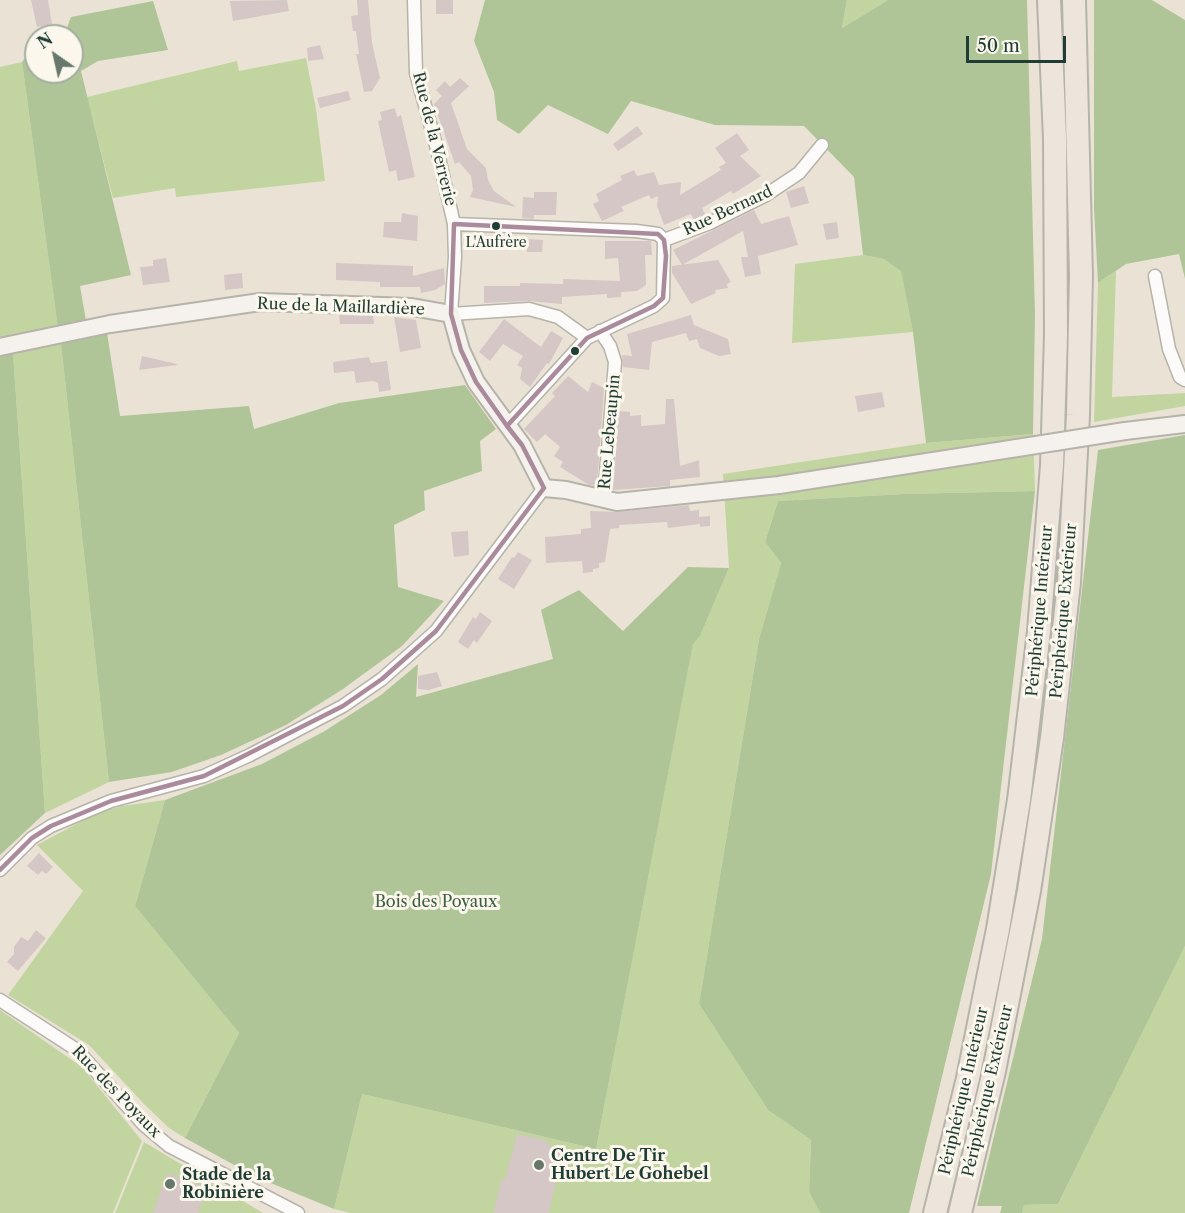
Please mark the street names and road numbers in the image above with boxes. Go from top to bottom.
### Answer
street label: Rue de la Verrerie [408,70,460,208]
street label: Rue Bernard [680,182,776,240]
street label: Rue de la Maillardière [257,294,425,320]
street label: Rue Lebeaupin [595,373,625,491]
street label: Périphérique Extérieur [1047,522,1081,700]
street label: Périphérique Intérieur [1023,525,1057,697]
street label: Périphérique Extérieur [959,1003,1017,1179]
street label: Périphérique Intérieur [935,1005,993,1177]
street label: Rue des Poyaux [67,1042,165,1142]

